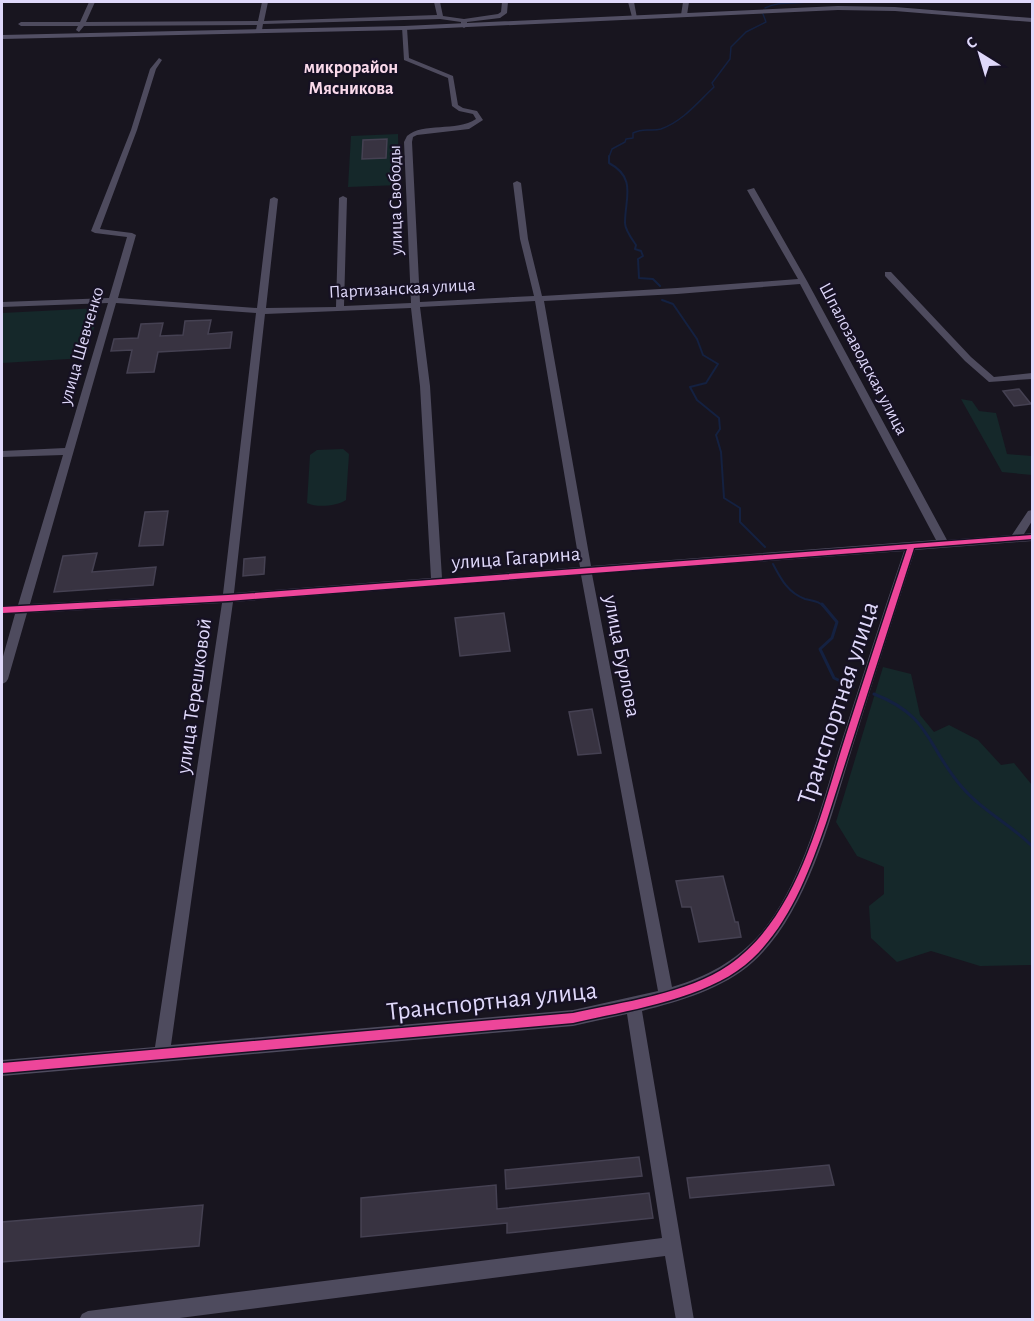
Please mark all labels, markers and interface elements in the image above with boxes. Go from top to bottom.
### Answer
north arrow [950,24,1010,84]
text: С [963,34,980,52]
district label: микрорайон Мясникова [304,59,398,98]
street label: улица Свободы [385,145,406,256]
street label: Партизанская улица [328,276,476,302]
street label: Шпалозаводская улица [815,280,911,438]
street label: улица Шевченко [56,285,107,408]
street label: улица Гагарина [450,543,582,573]
street label: улица Бурлова [600,592,644,719]
street label: Транспортная улица [793,598,883,808]
street label: улица Терешковой [173,617,215,776]
street label: Транспортная улица [385,977,599,1025]

